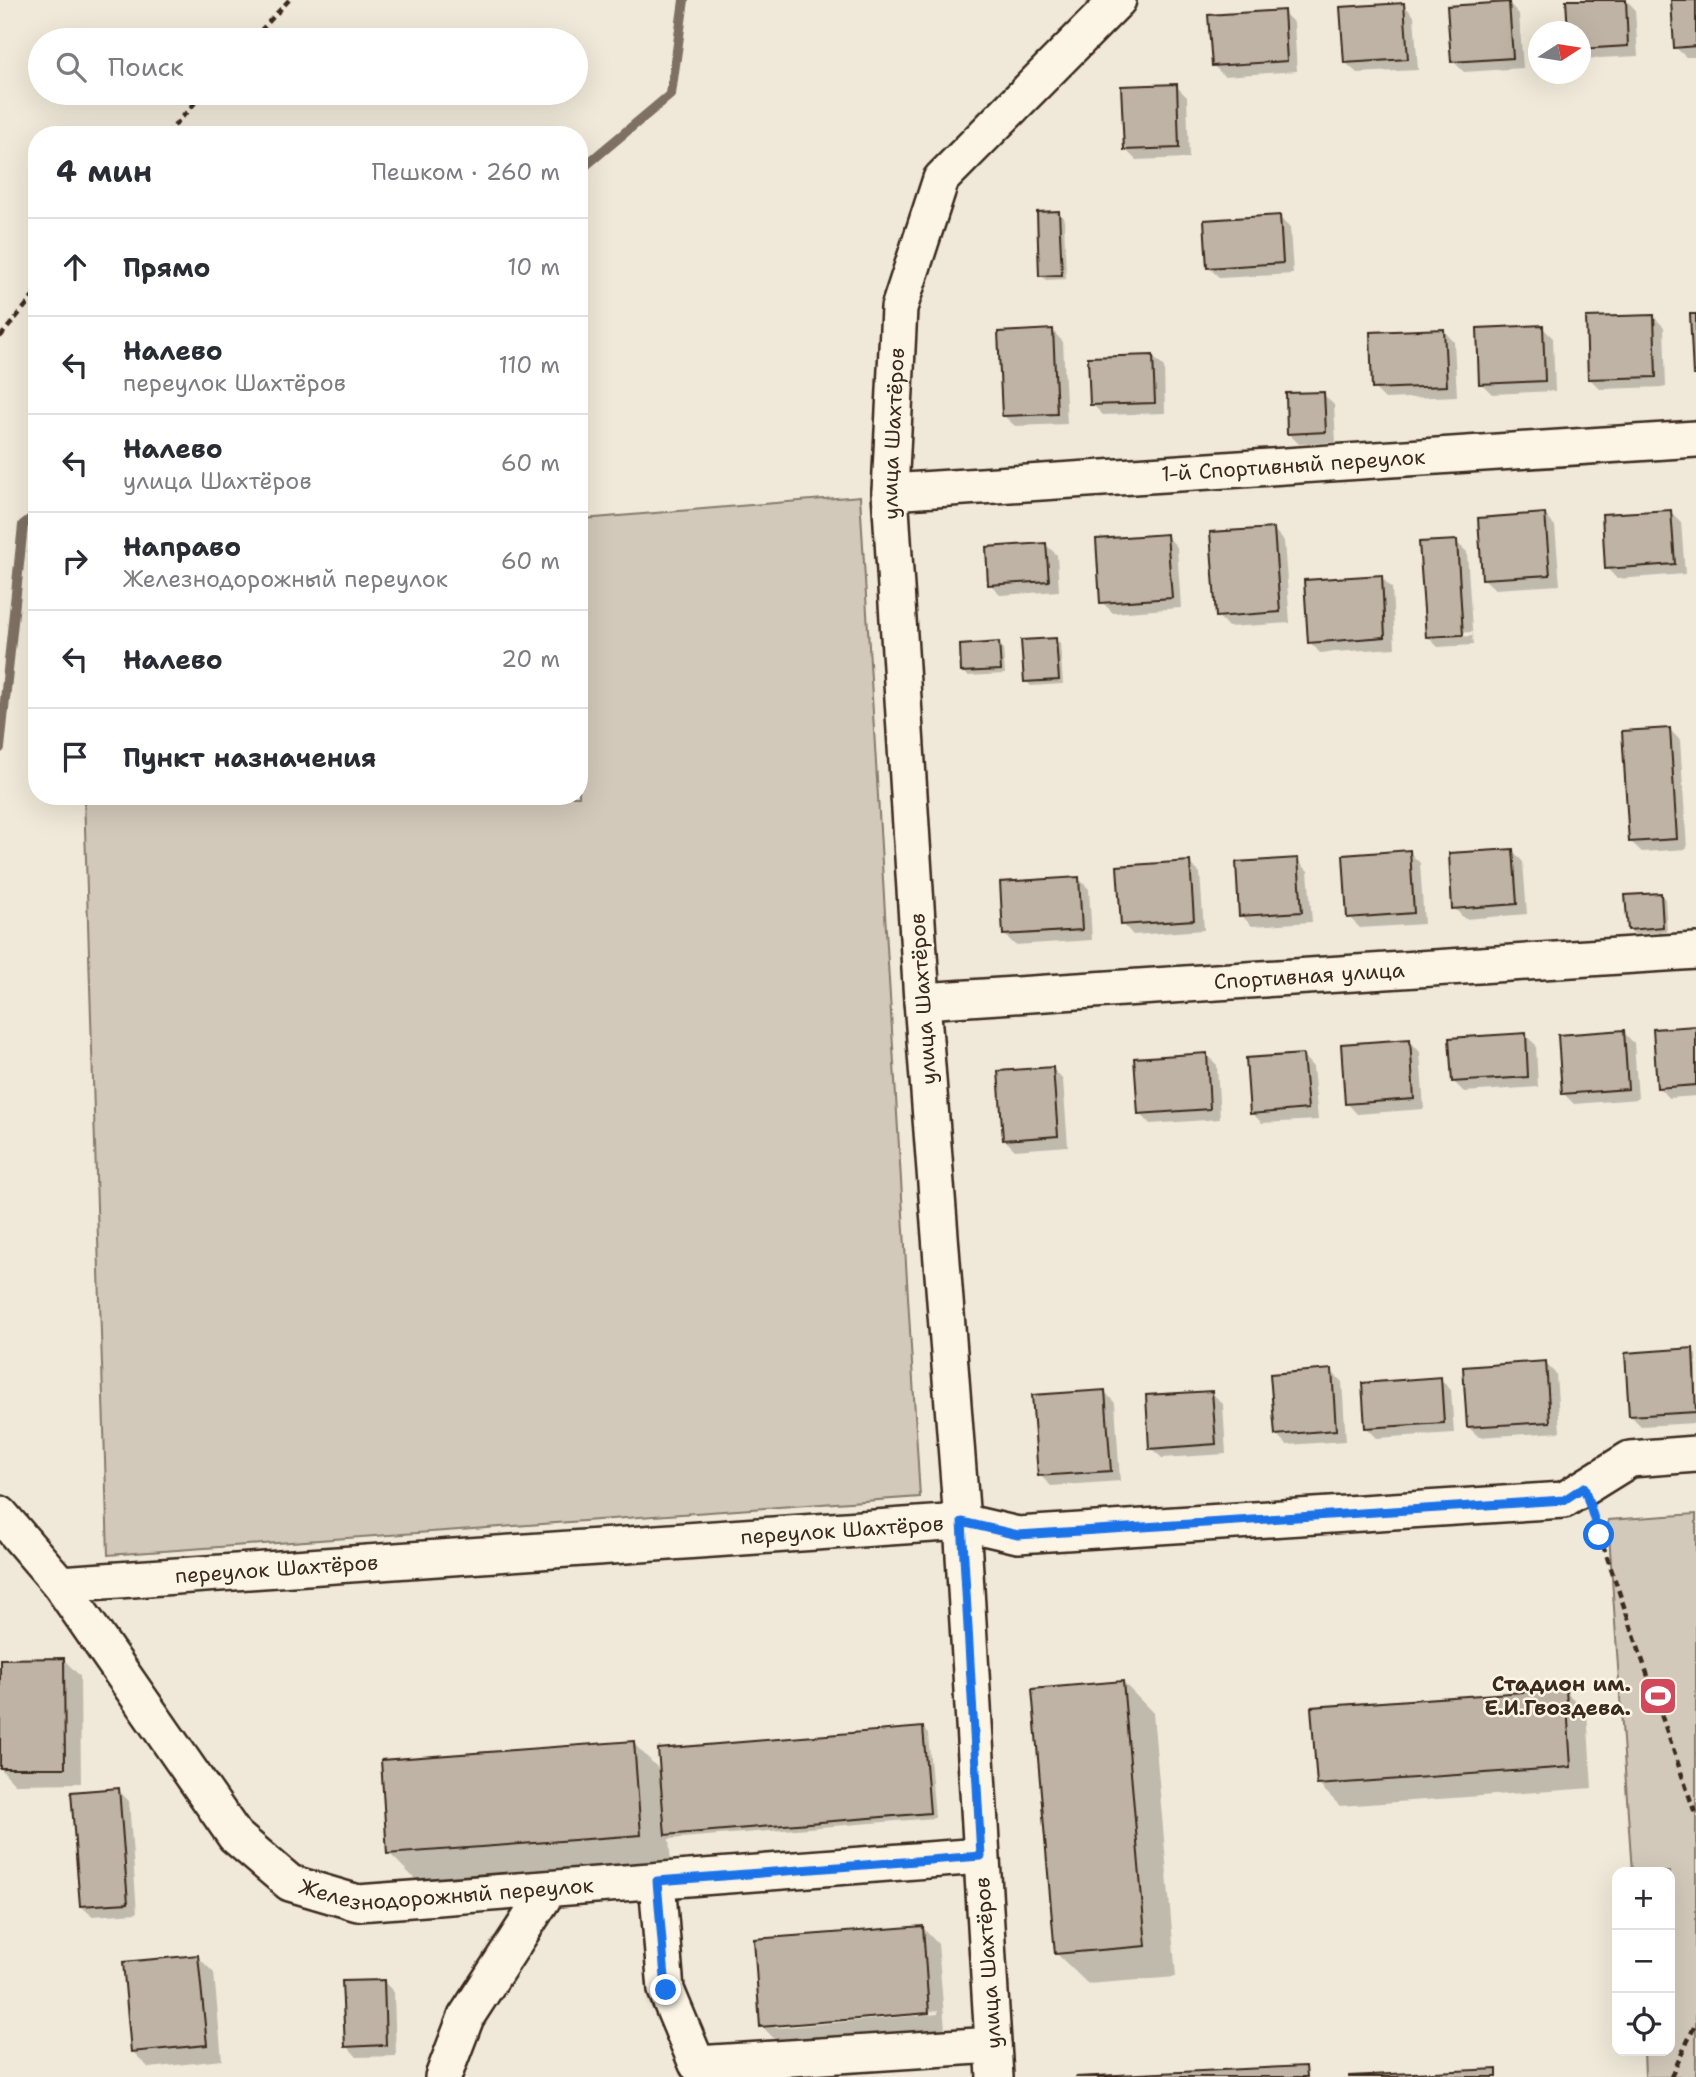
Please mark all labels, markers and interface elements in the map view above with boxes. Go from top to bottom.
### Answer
north arrow [1528,21,1591,84]
search box [28,28,588,105]
icon: search [52,48,90,86]
text: Поиск [108,49,184,84]
text: 4 мин [56,151,152,192]
text: Пешком · 260 m [372,157,560,187]
icon: ahead [56,248,94,286]
text: Прямо [123,250,211,285]
text: 10 m [507,252,560,282]
text: Налево [123,333,223,368]
icon: left [56,346,94,384]
street label: улица Шахтёров [876,347,911,520]
text: 110 m [498,350,560,380]
text: переулок Шахтёров [123,368,346,398]
text: Налево [123,431,223,466]
street label: 1-й Спортивный переулок [1160,443,1426,488]
icon: left [56,444,94,482]
text: 60 m [501,448,560,478]
text: улица Шахтёров [123,466,312,496]
text: Направо [123,529,241,564]
icon: right [56,542,94,580]
text: 60 m [501,546,560,576]
text: Железнодорожный переулок [123,564,448,594]
icon: left [56,640,94,678]
text: Налево [123,642,223,677]
text: 20 m [501,644,560,674]
icon: arrive [56,738,94,776]
text: Пункт назначения [123,740,376,775]
street label: улица Шахтёров [903,912,943,1086]
street label: Спортивная улица [1213,956,1405,996]
street label: переулок Шахтёров [740,1509,945,1551]
route start [1583,1519,1614,1550]
street label: переулок Шахтёров [174,1548,379,1590]
place label: Стадион им. Е.И.Гвоздева. [1484,1670,1631,1722]
sports icon: Стадион им. Е.И.Гвоздева. [1637,1675,1679,1717]
map controls [1612,1867,1675,2056]
button: + [1612,1867,1675,1930]
street label: Железнодорожный переулок [296,1871,595,1917]
street label: улица Шахтёров [968,1876,1008,2050]
button: − [1612,1930,1675,1993]
route end [650,1974,681,2005]
button: locate [1612,1993,1675,2056]

